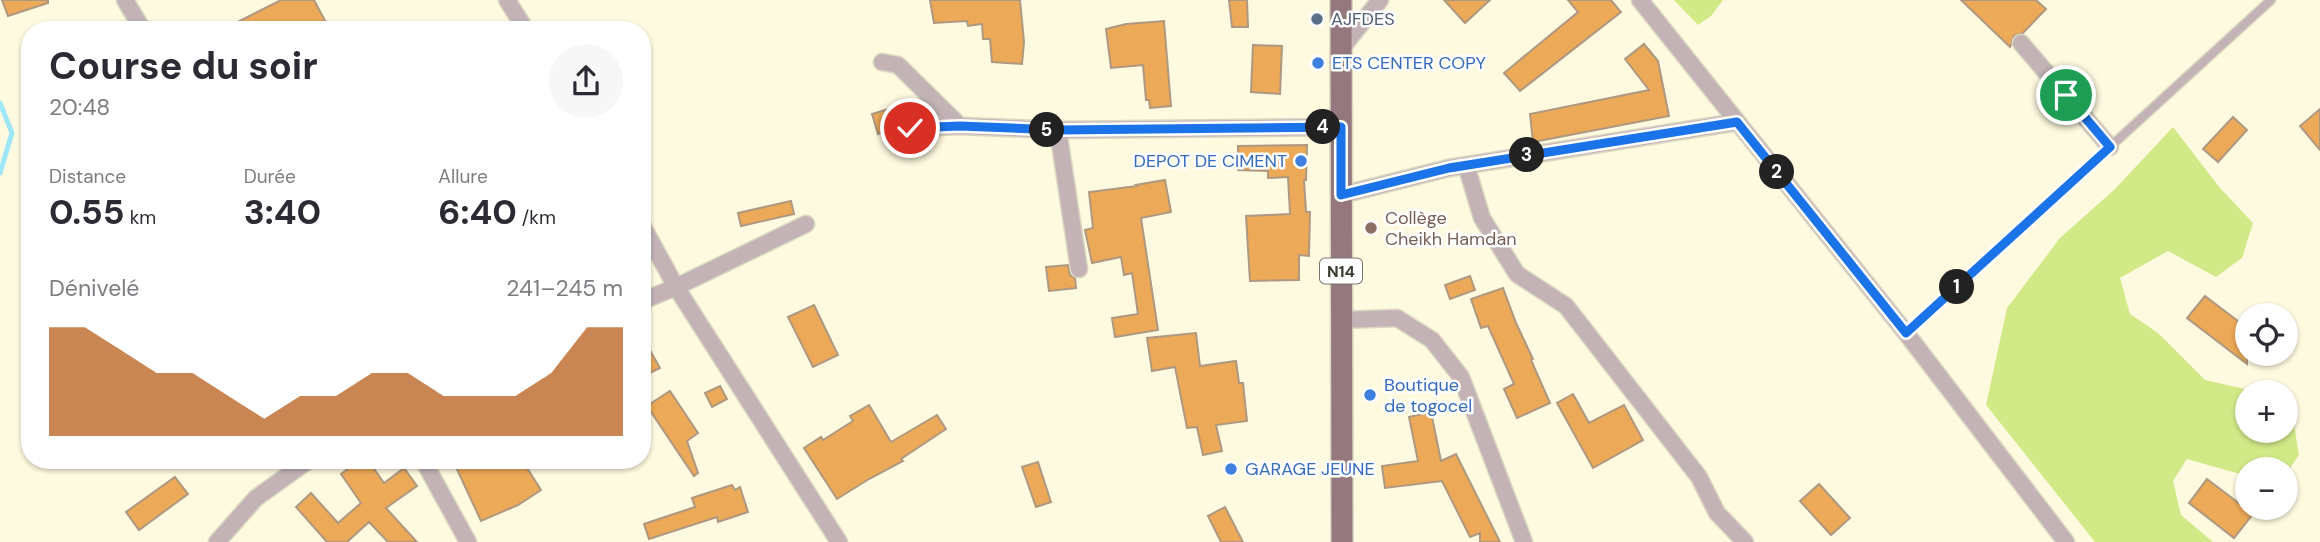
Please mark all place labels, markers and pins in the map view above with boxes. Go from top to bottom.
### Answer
place label: AJFDES [1331,7,1395,31]
marker: AJFDES [1309,11,1325,27]
place label: ETS CENTER COPY [1332,51,1487,75]
marker: ETS CENTER COPY [1310,55,1326,71]
pin [2036,65,2096,125]
pin [880,98,940,158]
pin: 4 [1306,110,1340,144]
pin: 5 [1030,113,1064,148]
pin: 3 [1510,138,1544,172]
place label: DEPOT DE CIMENT [1134,149,1287,173]
marker: DEPOT DE CIMENT [1293,153,1309,169]
pin: 2 [1760,154,1795,190]
place label: Collège Cheikh Hamdan [1385,206,1517,251]
marker: Collège Cheikh Hamdan [1363,220,1379,236]
pin: 1 [1940,270,1974,304]
place label: Boutique de togocel [1384,373,1472,418]
marker: Boutique de togocel [1362,387,1378,403]
place label: GARAGE JEUNE [1245,457,1375,481]
marker: GARAGE JEUNE [1223,461,1239,477]

